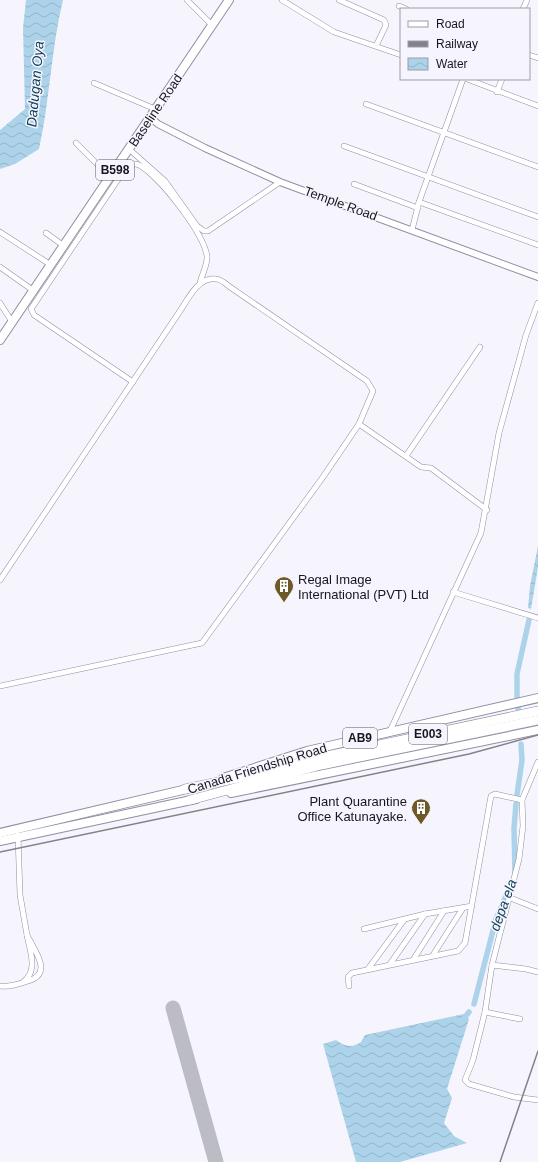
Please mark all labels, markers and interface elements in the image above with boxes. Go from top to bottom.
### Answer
legend [400,8,530,80]
text: Road [436,17,465,31]
text: Railway [436,37,478,51]
water label: Dadugan Oya [23,40,47,128]
text: Water [436,57,468,71]
street label: Baseline Road [126,71,185,150]
road number: B598 [96,160,134,180]
street label: Temple Road [302,183,379,224]
place label: Regal Image International (PVT) Ltd [298,572,429,602]
building icon: Regal Image International (PVT) Ltd [273,575,295,603]
road number: E003 [409,724,447,744]
road number: AB9 [343,728,377,748]
street label: Canada Friendship Road [186,740,328,797]
place label: Plant Quarantine Office Katunayake. [297,794,407,824]
building icon: Plant Quarantine Office Katunayake. [410,797,432,825]
water label: depa ela [486,877,520,933]

